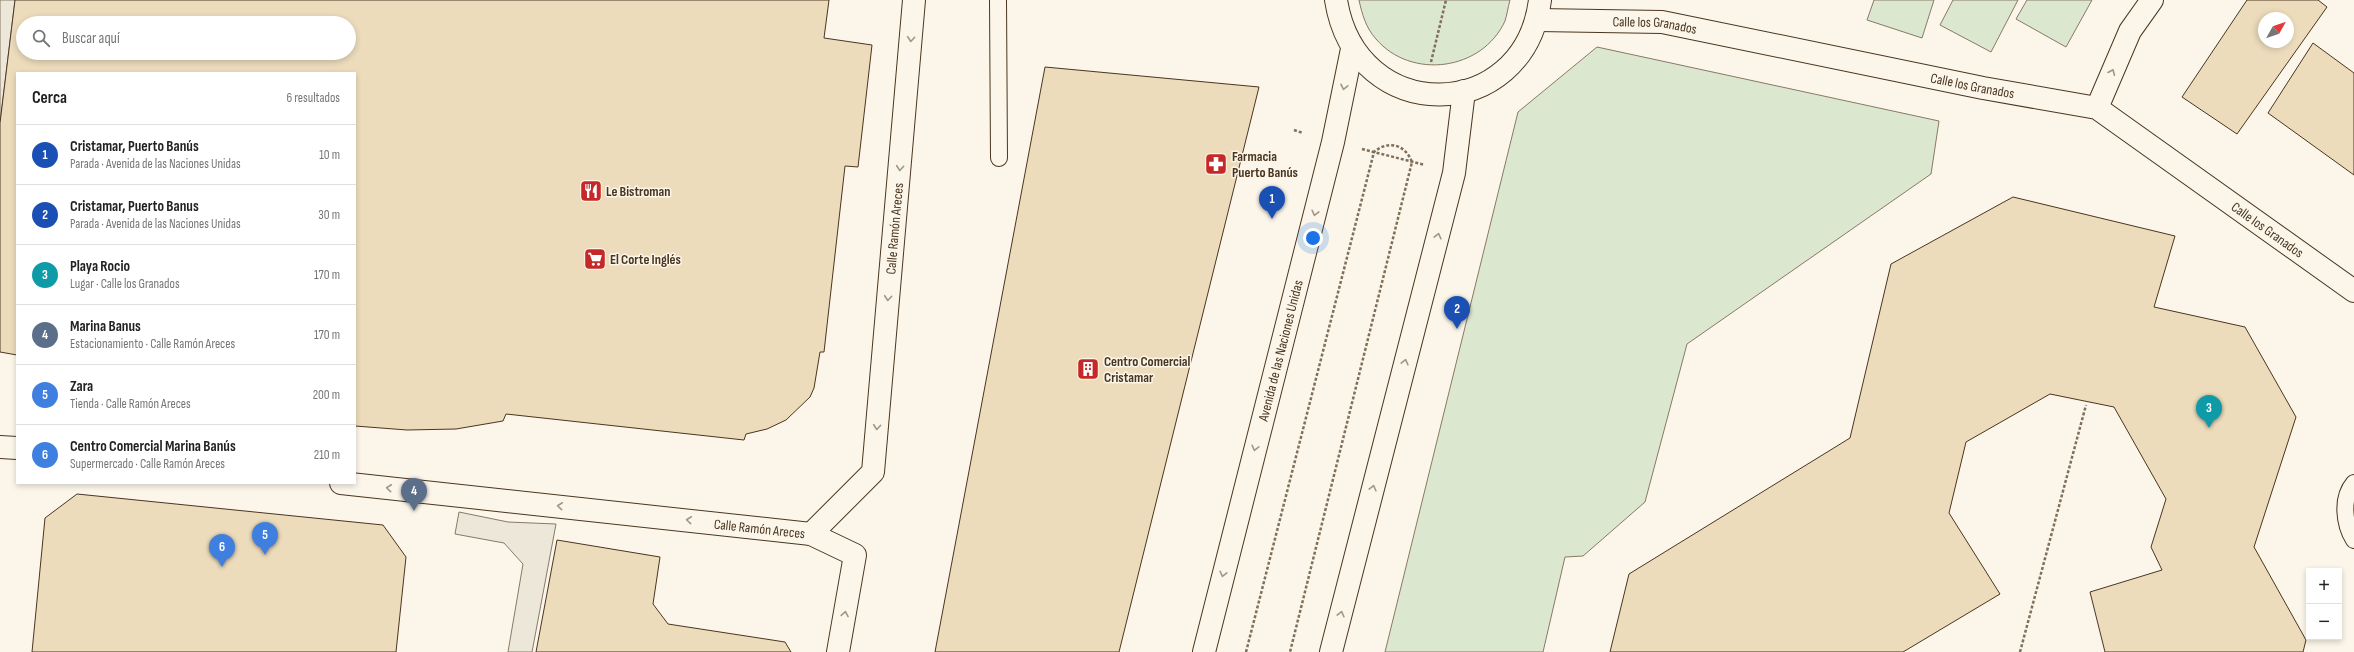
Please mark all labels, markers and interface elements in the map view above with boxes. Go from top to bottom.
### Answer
north arrow [2258,12,2294,48]
street label: Calle los Granados [1612,13,1698,38]
search box [16,16,356,60]
icon: search [30,27,52,49]
text: Buscar aquí [62,29,120,48]
one-way arrow [907,36,916,42]
street label: Calle los Granados [1929,69,2016,102]
one-way arrow [2108,69,2116,76]
one-way arrow [1341,84,1349,90]
text: Cerca [32,88,67,108]
text: 6 resultados [287,90,340,106]
text: Cristamar, Puerto Banús [70,137,199,156]
text: 1 [42,147,48,163]
text: 10 m [319,147,340,163]
place label: Farmacia Puerto Banús [1232,148,1298,181]
pharmacy icon: Farmacia Puerto Banús [1203,151,1229,177]
text: Parada · Avenida de las Naciones Unidas [70,156,241,172]
one-way arrow [895,165,904,171]
restaurant icon: Le Bistroman [578,178,604,204]
street label: Calle Ramón Areces [882,182,907,275]
place label: Le Bistroman [606,183,671,200]
pin: 1 [1259,186,1285,219]
text: Cristamar, Puerto Banus [70,197,199,216]
street label: Calle los Granados [2228,198,2307,262]
text: 2 [42,207,48,223]
text: 30 m [318,207,340,223]
one-way arrow [1311,210,1320,217]
text: Parada · Avenida de las Naciones Unidas [70,216,241,232]
your location [1303,228,1323,248]
one-way arrow [1433,233,1441,240]
supermarket icon: El Corte Inglés [582,246,608,272]
place label: El Corte Inglés [610,251,681,268]
text: Playa Rocio [70,257,130,276]
text: 3 [42,267,48,283]
text: 170 m [314,267,340,283]
text: Lugar · Calle los Granados [70,276,180,292]
street label: Avenida de las Naciones Unidas [1254,278,1307,424]
one-way arrow [884,295,893,301]
pin: 2 [1444,296,1470,329]
text: Marina Banus [70,317,141,336]
text: 4 [42,327,48,343]
text: 170 m [314,327,340,343]
text: Estacionamiento · Calle Ramón Areces [70,336,235,352]
place label: Centro Comercial Cristamar [1104,353,1191,386]
building icon: Centro Comercial Cristamar [1075,356,1101,382]
one-way arrow [1400,359,1409,366]
text: Zara [70,377,93,396]
text: 5 [42,387,48,403]
text: 200 m [313,387,340,403]
pin: 3 [2196,395,2222,428]
text: Tienda · Calle Ramón Areces [70,396,191,412]
one-way arrow [873,424,882,430]
text: Centro Comercial Marina Banús [70,437,236,456]
one-way arrow [1252,445,1260,451]
text: 6 [42,447,48,463]
text: 210 m [314,447,340,463]
text: Supermercado · Calle Ramón Areces [70,456,225,472]
pin: 4 [401,478,427,511]
one-way arrow [386,484,392,493]
one-way arrow [1368,485,1377,492]
one-way arrow [557,502,563,511]
one-way arrow [686,516,692,525]
street label: Calle Ramón Areces [713,516,806,542]
pin: 5 [252,522,278,555]
pin: 6 [209,534,235,567]
map controls [2306,568,2342,640]
button: + [2306,568,2342,604]
one-way arrow [1220,571,1228,577]
button: − [2306,604,2342,640]
one-way arrow [840,610,848,617]
one-way arrow [1336,611,1344,617]

